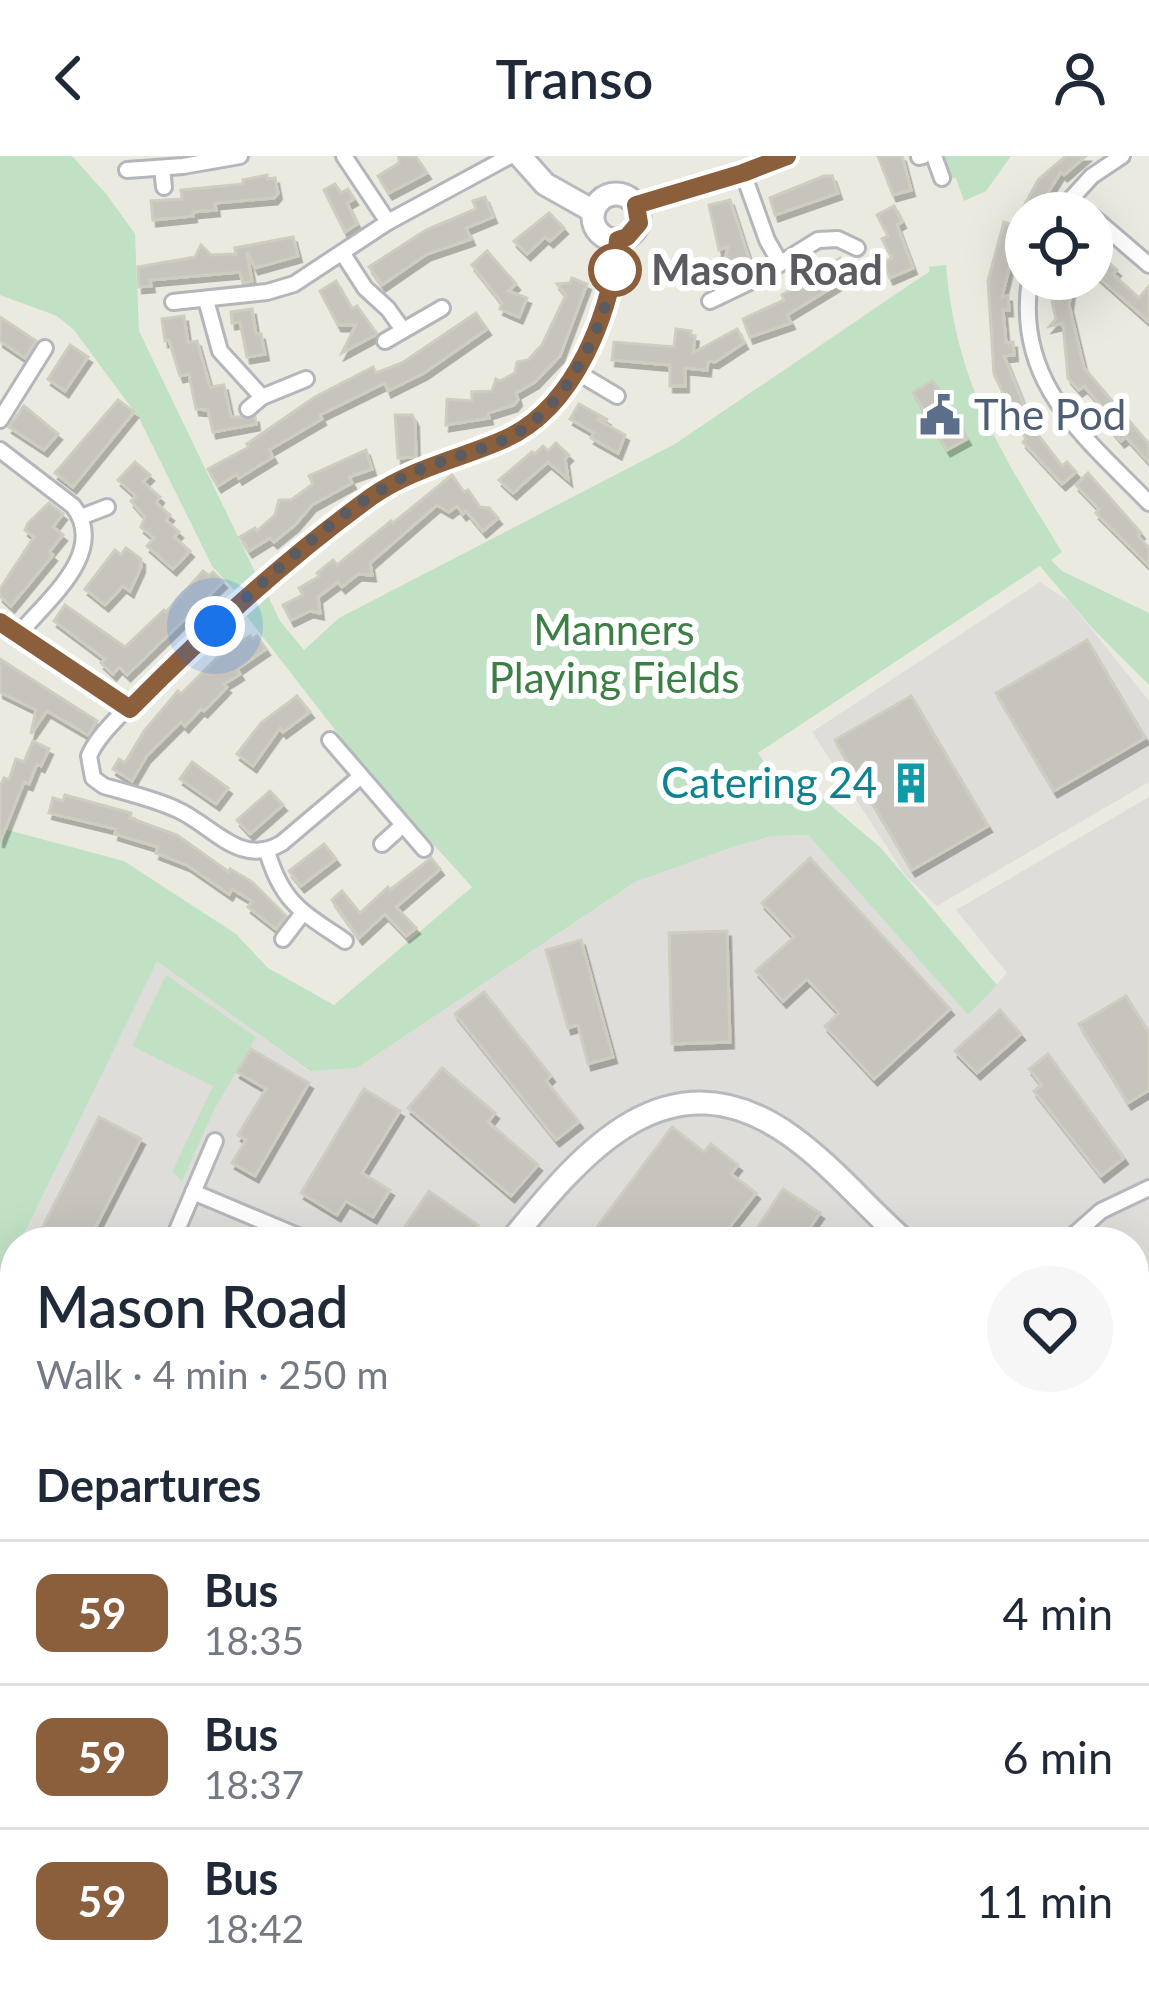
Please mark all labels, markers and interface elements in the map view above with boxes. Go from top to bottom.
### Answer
icon: back [36,45,102,111]
icon: person [1047,45,1113,111]
text: Transo [496,46,653,111]
map controls [1005,192,1113,300]
button: locate [1005,192,1113,300]
place label: Mason Road [651,244,883,294]
marker: Mason Road [590,245,640,295]
place label: The Pod [974,389,1126,439]
public building icon: The Pod [917,392,963,438]
your location [185,596,245,656]
park label: Manners Playing Fields [489,604,739,702]
place label: Catering 24 [661,757,877,807]
building icon: Catering 24 [888,760,934,806]
button: heart [987,1266,1113,1392]
text: Mason Road [36,1272,349,1340]
text: Walk · 4 min · 250 m [36,1351,389,1397]
text: Departures [36,1458,261,1512]
text: Bus [204,1563,278,1617]
text: 4 min [1002,1586,1113,1640]
text: 59 [78,1588,126,1638]
text: 18:35 [204,1617,304,1663]
text: Bus [204,1707,278,1761]
text: 6 min [1002,1730,1113,1784]
text: 59 [78,1732,126,1782]
text: 18:37 [204,1761,304,1807]
text: Bus [204,1851,278,1905]
text: 11 min [976,1874,1113,1928]
text: 59 [78,1876,126,1926]
text: 18:42 [204,1905,304,1951]

